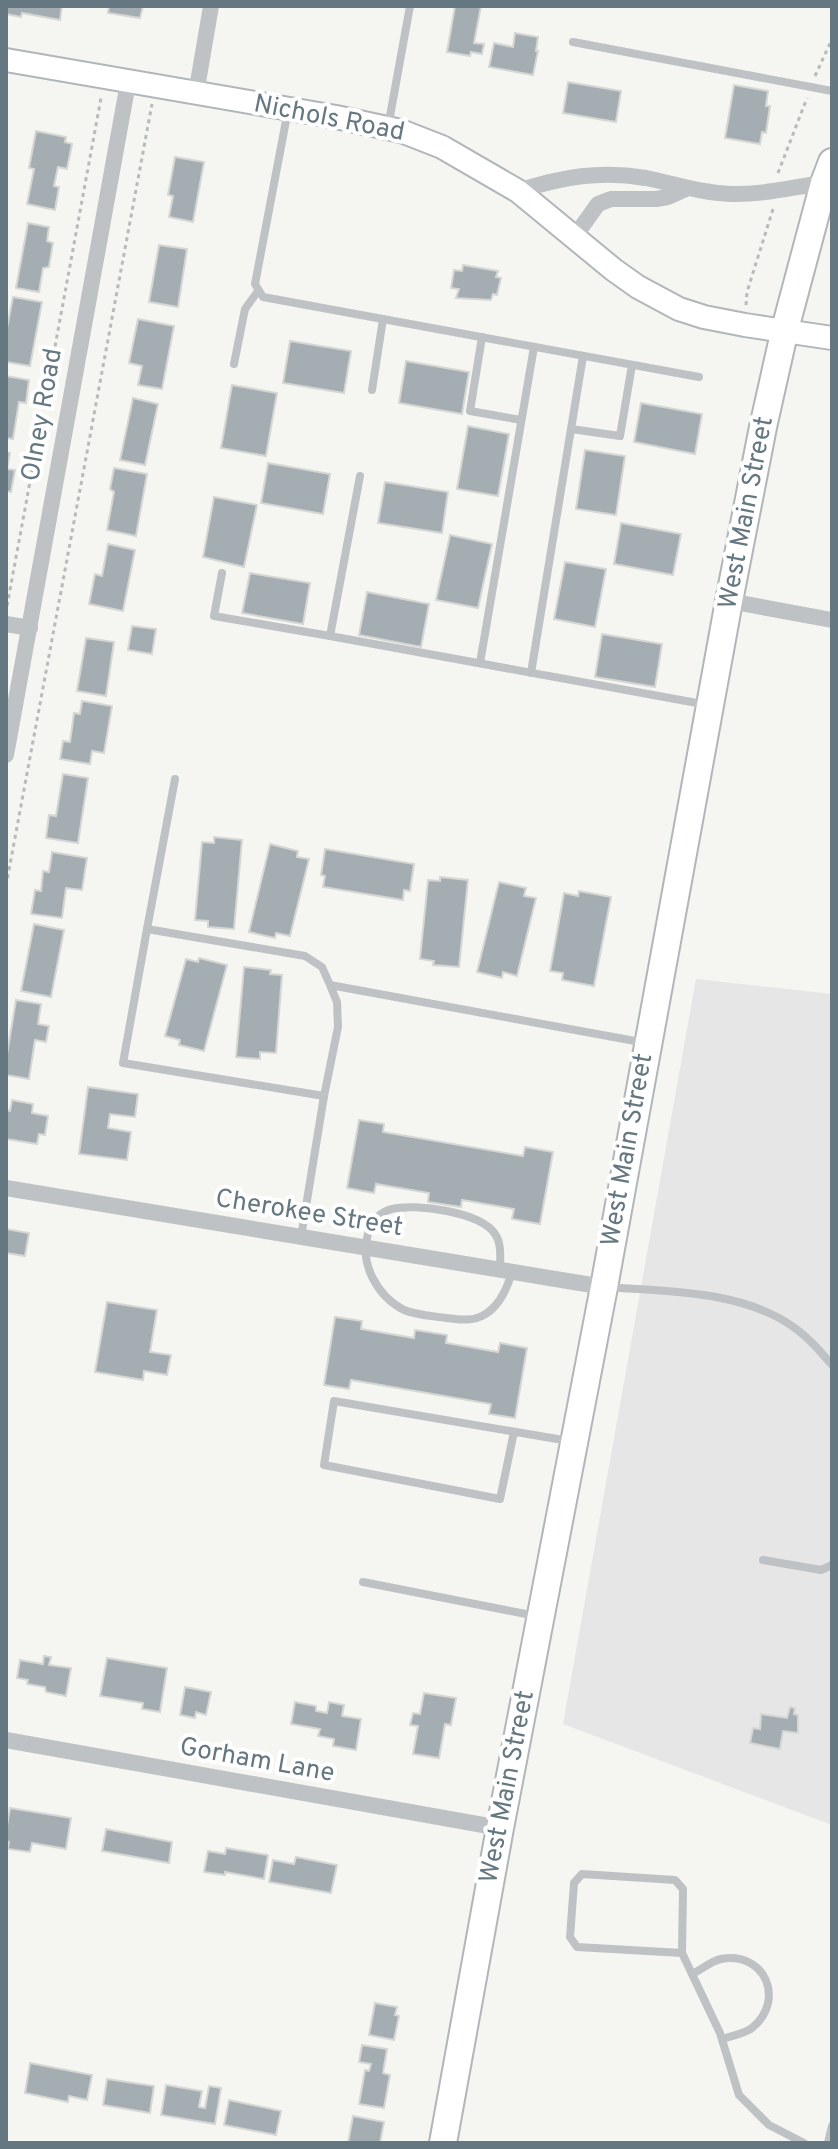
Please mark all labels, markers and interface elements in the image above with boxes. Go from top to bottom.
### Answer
street label: Nichols Road [251,88,407,150]
street label: Olney Road [15,346,71,484]
street label: West Main Street [712,414,782,612]
street label: West Main Street [595,1051,661,1249]
street label: Cherokee Street [213,1183,405,1245]
street label: West Main Street [473,1688,543,1886]
street label: Gorham Lane [177,1731,337,1791]

